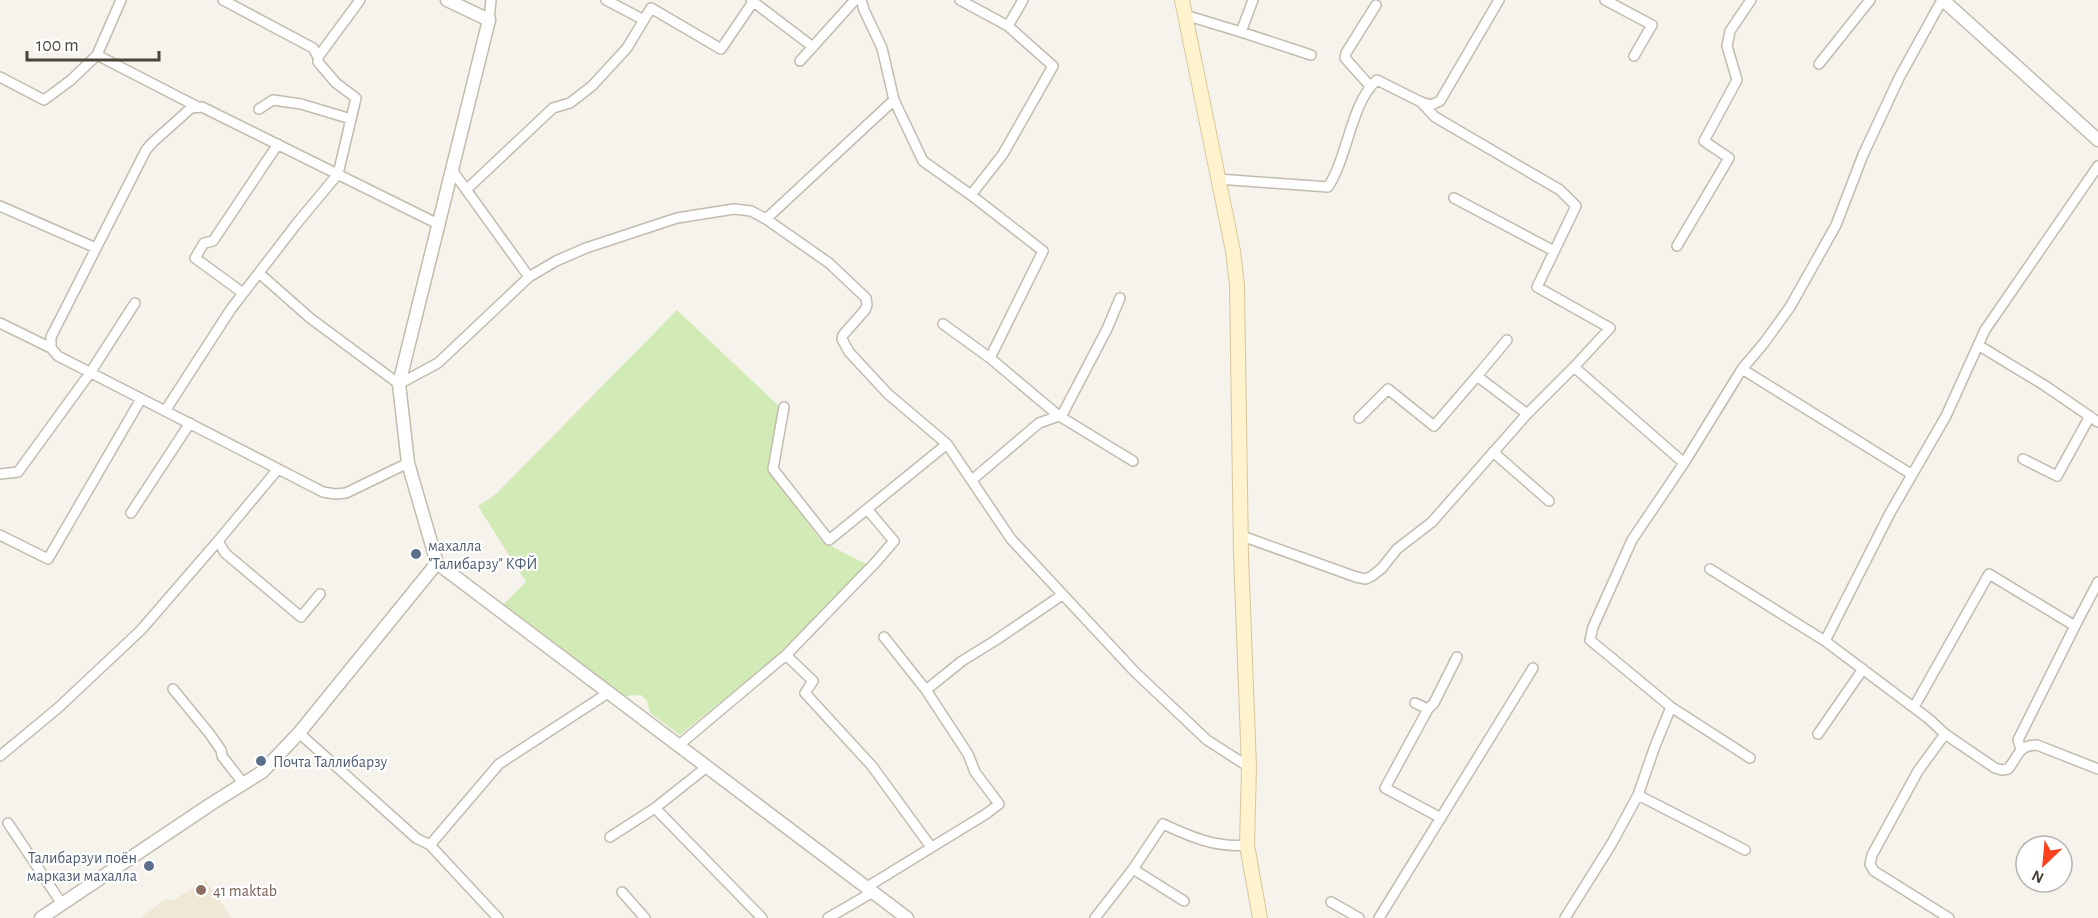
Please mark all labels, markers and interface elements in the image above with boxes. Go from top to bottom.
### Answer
scale bar [27,24,159,62]
text: 100 m [36,37,79,55]
place label: махалла "Талибарзу" КФЙ [428,538,538,573]
marker: махалла "Талибарзу" КФЙ [409,547,423,561]
marker: Почта Таллибарзу [254,754,268,768]
place label: Почта Таллибарзу [273,754,388,771]
north arrow [2014,834,2074,894]
place label: Талибарзуи поён маркази махалла [27,850,137,884]
marker: Талибарзуи поён маркази махалла [142,859,156,873]
text: N [2029,867,2046,886]
marker: 41 maktab [194,883,208,897]
place label: 41 maktab [213,883,277,899]

